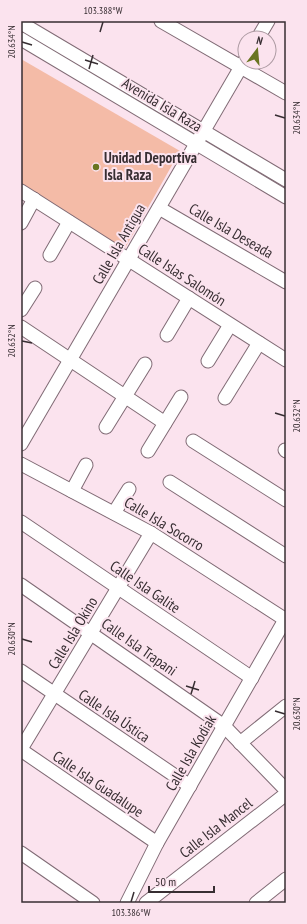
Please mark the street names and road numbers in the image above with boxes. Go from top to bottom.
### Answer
street label: Avenida Isla Raza [119,73,206,136]
street label: Calle Isla Deseada [186,199,277,262]
street label: Calle Isla Antigua [88,200,149,287]
street label: Calle Islas Salomón [135,239,230,310]
street label: Calle Isla Socorro [121,492,207,555]
street label: Calle Isla Galite [107,556,184,617]
street label: Calle Isla Okino [44,593,101,672]
street label: Calle Isla Trapani [98,614,181,680]
street label: Calle Isla Ústica [75,685,154,746]
street label: Calle Isla Kodiak [161,711,220,794]
street label: Calle Isla Guadalupe [49,746,147,821]
street label: Calle Isla Mancel [175,793,256,862]

